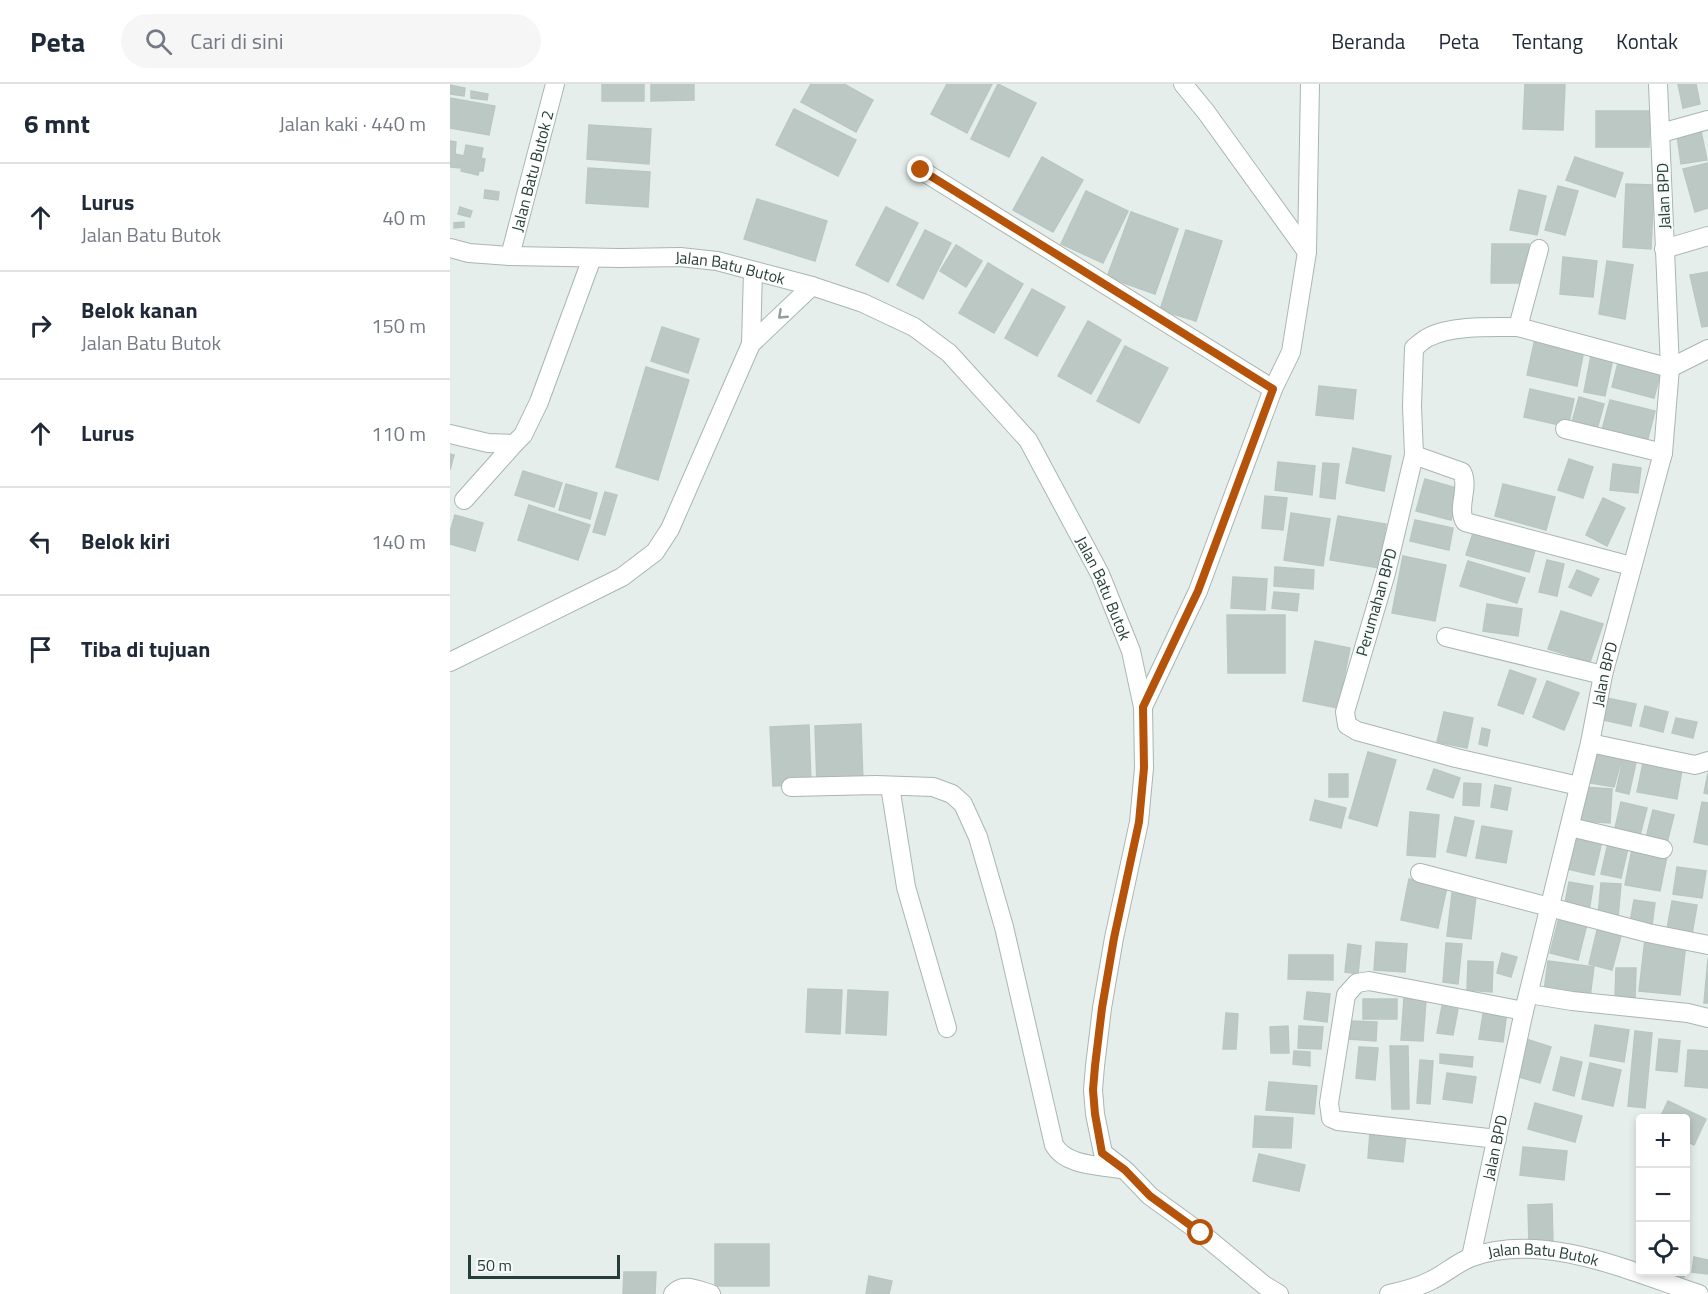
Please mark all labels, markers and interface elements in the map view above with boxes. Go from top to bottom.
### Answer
search box [121,14,541,68]
text: Peta [30,20,85,63]
text: Cari di sini [190,24,284,58]
icon: search [142,25,175,58]
text: Beranda [1331,25,1405,57]
text: Peta [1438,25,1479,57]
text: Tentang [1512,25,1583,57]
text: Kontak [1616,25,1678,57]
text: 6 mnt [24,104,90,143]
text: Jalan kaki · 440 m [279,108,426,139]
street label: Jalan Batu Butok 2 [505,108,560,234]
route end [907,156,933,182]
street label: Jalan BPD [1650,163,1676,229]
text: Lurus [81,185,134,219]
icon: ahead [24,201,57,234]
text: 40 m [382,202,426,233]
text: Jalan Batu Butok [81,219,221,250]
street label: Jalan Batu Butok [675,245,788,291]
text: Belok kanan [81,293,198,327]
one-way arrow [778,308,788,319]
icon: right [24,309,57,342]
text: 150 m [371,310,426,341]
text: Jalan Batu Butok [81,327,221,358]
text: Lurus [81,416,134,450]
icon: ahead [24,417,57,450]
text: 110 m [371,418,426,449]
text: Belok kiri [81,524,170,558]
icon: left [24,525,57,558]
text: 140 m [371,526,426,557]
street label: Jalan Batu Butok [1070,532,1138,644]
street label: Perumahan BPD [1349,545,1403,659]
text: Tiba di tujuan [81,632,210,666]
icon: arrive [24,633,57,666]
street label: Jalan BPD [1585,639,1624,709]
street label: Jalan BPD [1476,1113,1513,1182]
map controls [1636,1114,1690,1276]
button: + [1636,1114,1690,1168]
button: − [1636,1168,1690,1222]
route start [1187,1219,1213,1245]
button: locate [1636,1222,1690,1276]
street label: Jalan Batu Butok [1485,1237,1602,1272]
scale bar [468,1252,620,1280]
text: 50 m [477,1253,512,1277]

